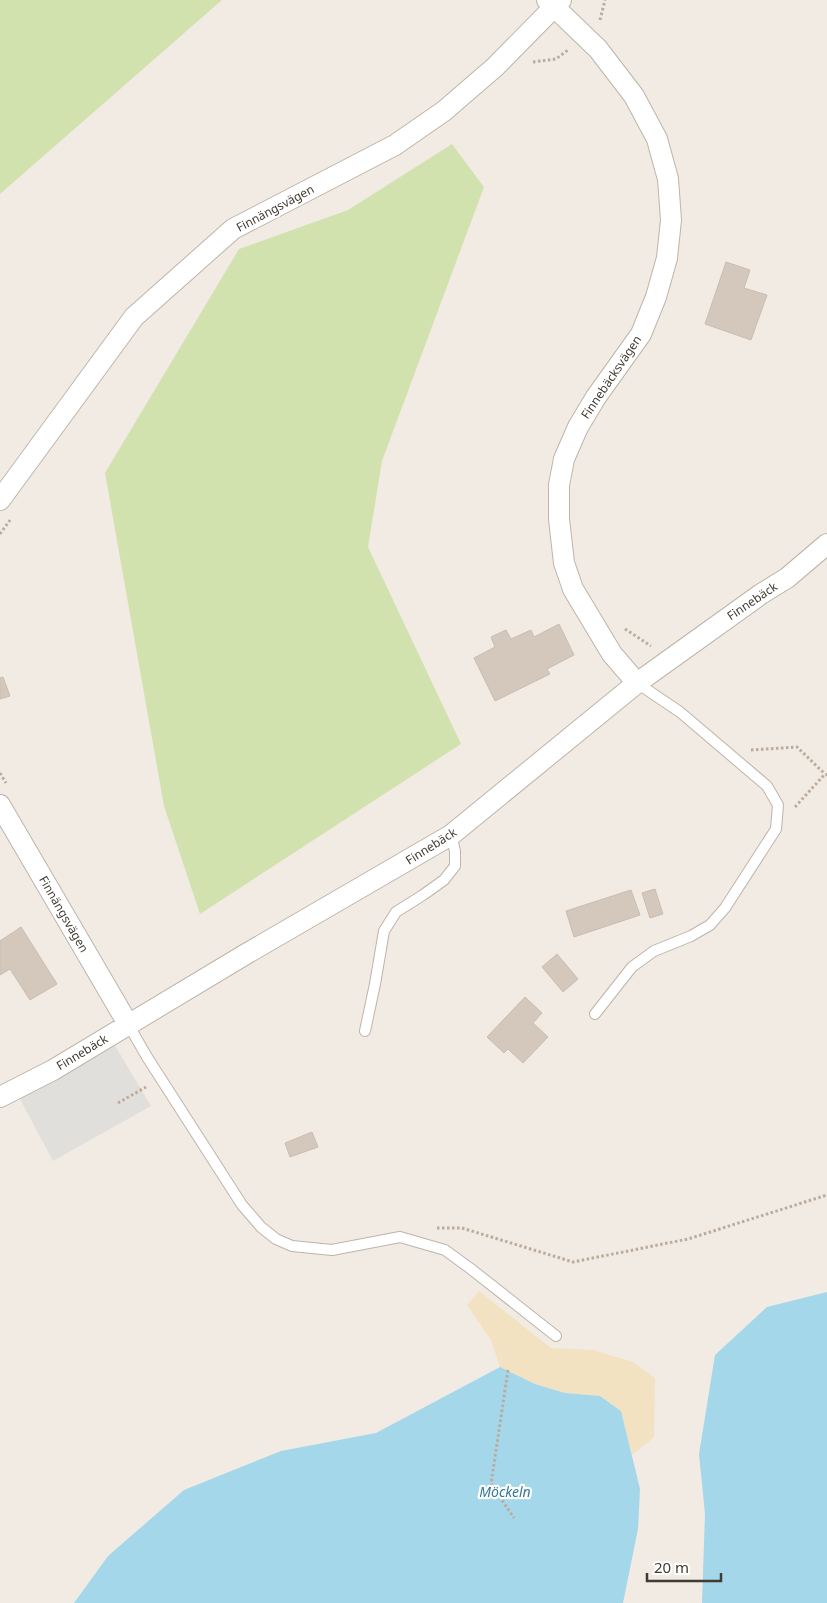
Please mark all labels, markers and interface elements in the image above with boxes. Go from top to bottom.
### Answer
street label: Finnängsvägen [233,180,317,236]
street label: Finnebäcksvägen [577,332,645,422]
street label: Finnebäck [724,578,781,624]
street label: Finnebäck [402,823,460,868]
street label: Finnängsvägen [35,873,93,955]
street label: Finnebäck [53,1030,111,1074]
water label: Möckeln [479,1482,531,1501]
scale bar [647,1550,721,1582]
text: 20 m [654,1557,689,1577]

